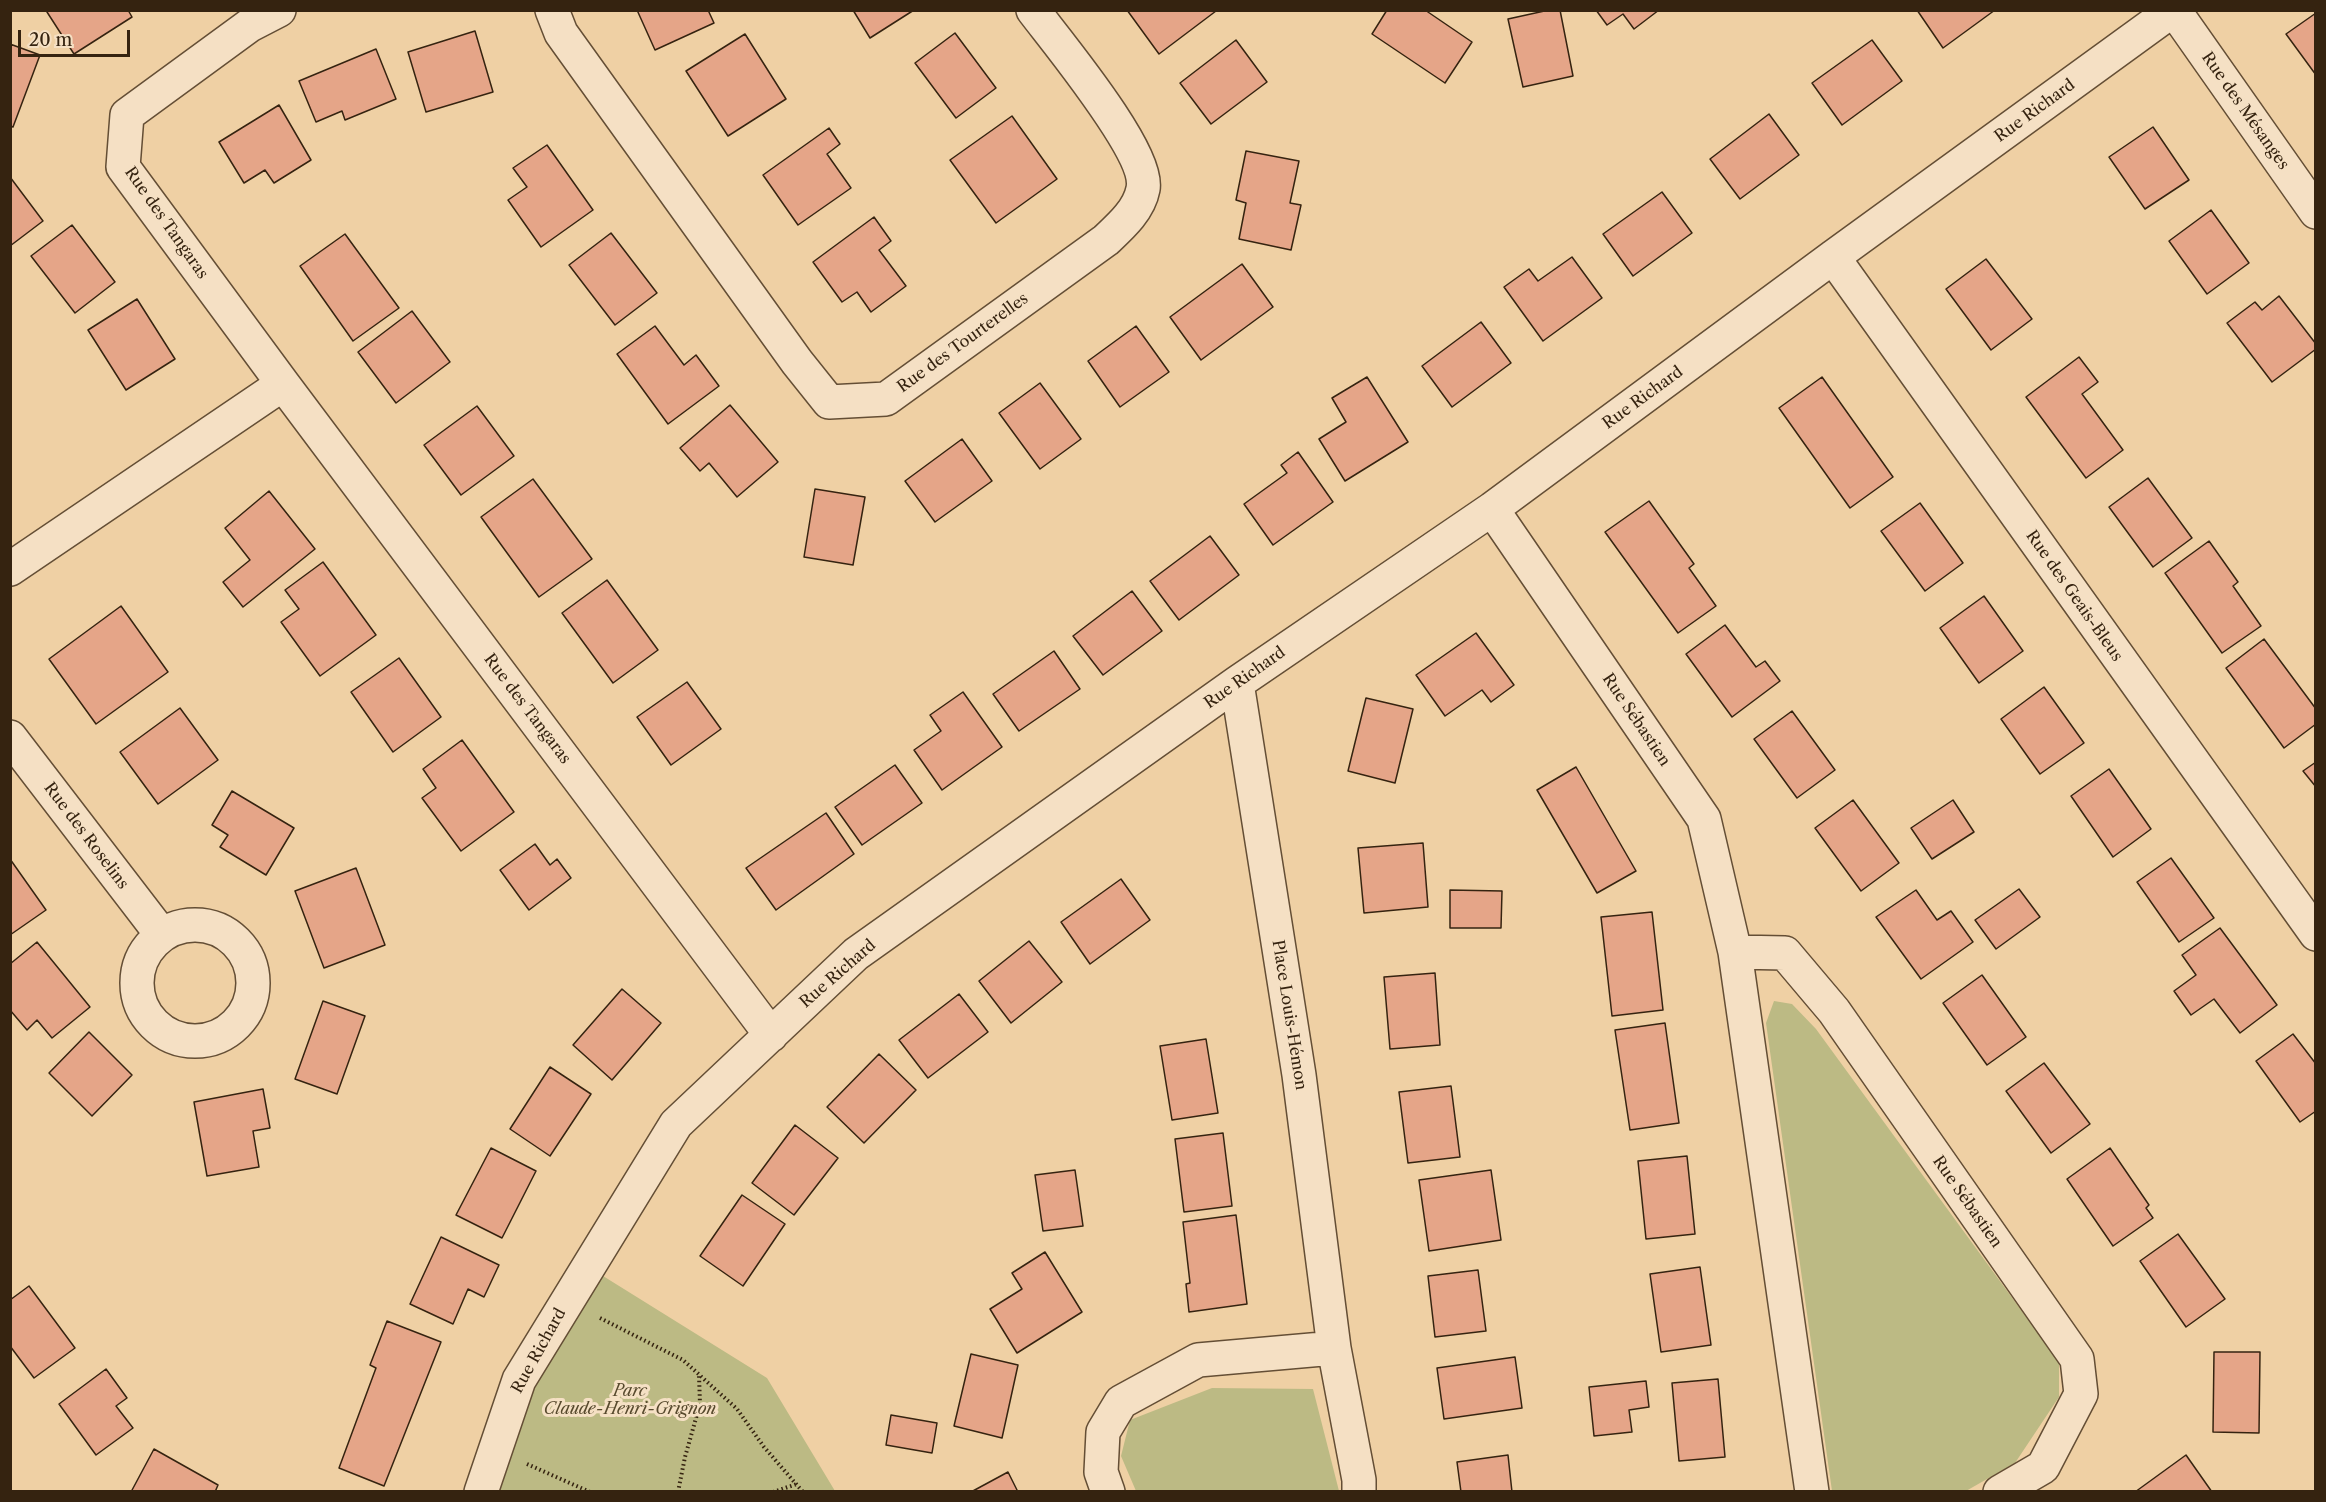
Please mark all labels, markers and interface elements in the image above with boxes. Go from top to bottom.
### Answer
scale bar [21,18,134,56]
text: 20 m [29,29,72,51]
street label: Rue des Mésanges [2197,48,2293,174]
street label: Rue Richard [1991,75,2079,147]
street label: Rue des Tangaras [120,163,212,283]
street label: Rue des Tourterelles [894,289,1032,397]
street label: Rue Richard [1599,362,1687,434]
street label: Rue des Geais-Bleus [2022,527,2126,665]
street label: Rue Richard [1201,643,1289,713]
street label: Rue des Tangaras [479,650,575,768]
street label: Rue Sébastien [1598,670,1674,770]
street label: Rue des Roselins [40,779,132,893]
street label: Rue Richard [796,936,880,1012]
street label: Place Louis-Hémon [1268,939,1310,1091]
street label: Rue Sébastien [1928,1152,2006,1252]
street label: Rue Richard [508,1305,570,1397]
park label: Parc Claude-Henri-Grignon [544,1381,716,1419]

